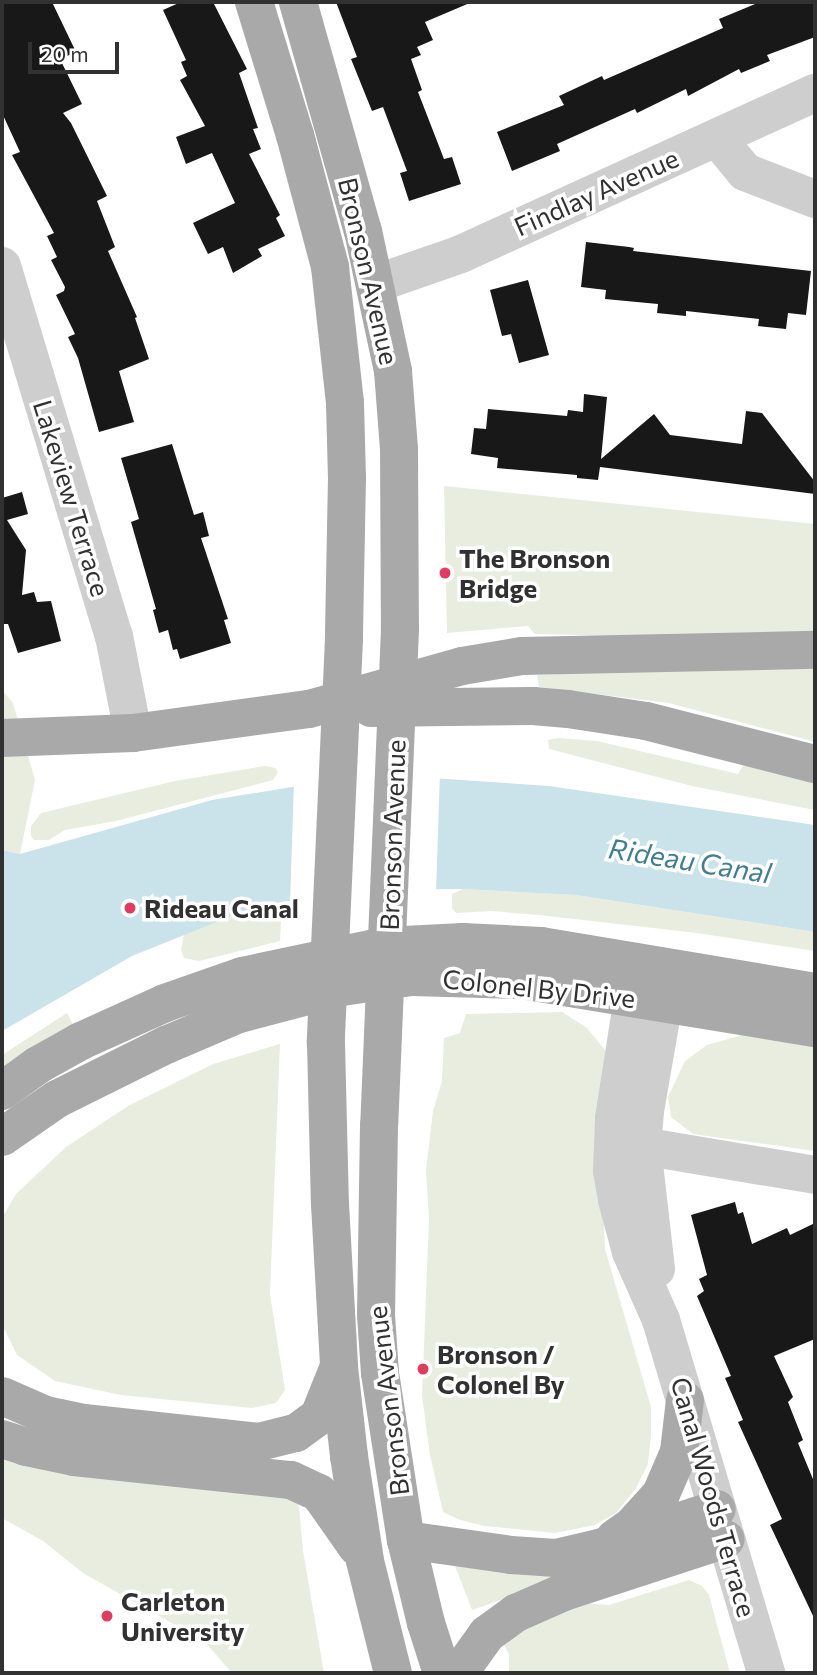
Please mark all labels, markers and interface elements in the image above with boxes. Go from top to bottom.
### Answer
scale bar [32,28,122,72]
text: 20 m [41,41,89,66]
street label: Findlay Avenue [509,142,683,242]
street label: Bronson Avenue [332,174,406,368]
street label: Lakeview Terrace [27,396,117,600]
place label: The Bronson Bridge [459,542,610,604]
marker: The Bronson Bridge [437,565,453,581]
street label: Bronson Avenue [373,739,411,931]
water label: Rideau Canal [606,831,774,889]
place label: Rideau Canal [144,892,299,924]
marker: Rideau Canal [122,900,138,916]
street label: Colonel By Drive [441,962,637,1014]
street label: Bronson Avenue [361,1304,415,1498]
place label: Bronson / Colonel By [437,1338,565,1400]
marker: Bronson / Colonel By [415,1361,431,1377]
street label: Canal Woods Terrace [665,1373,763,1621]
place label: Carleton University [121,1585,244,1646]
marker: Carleton University [99,1608,115,1624]

